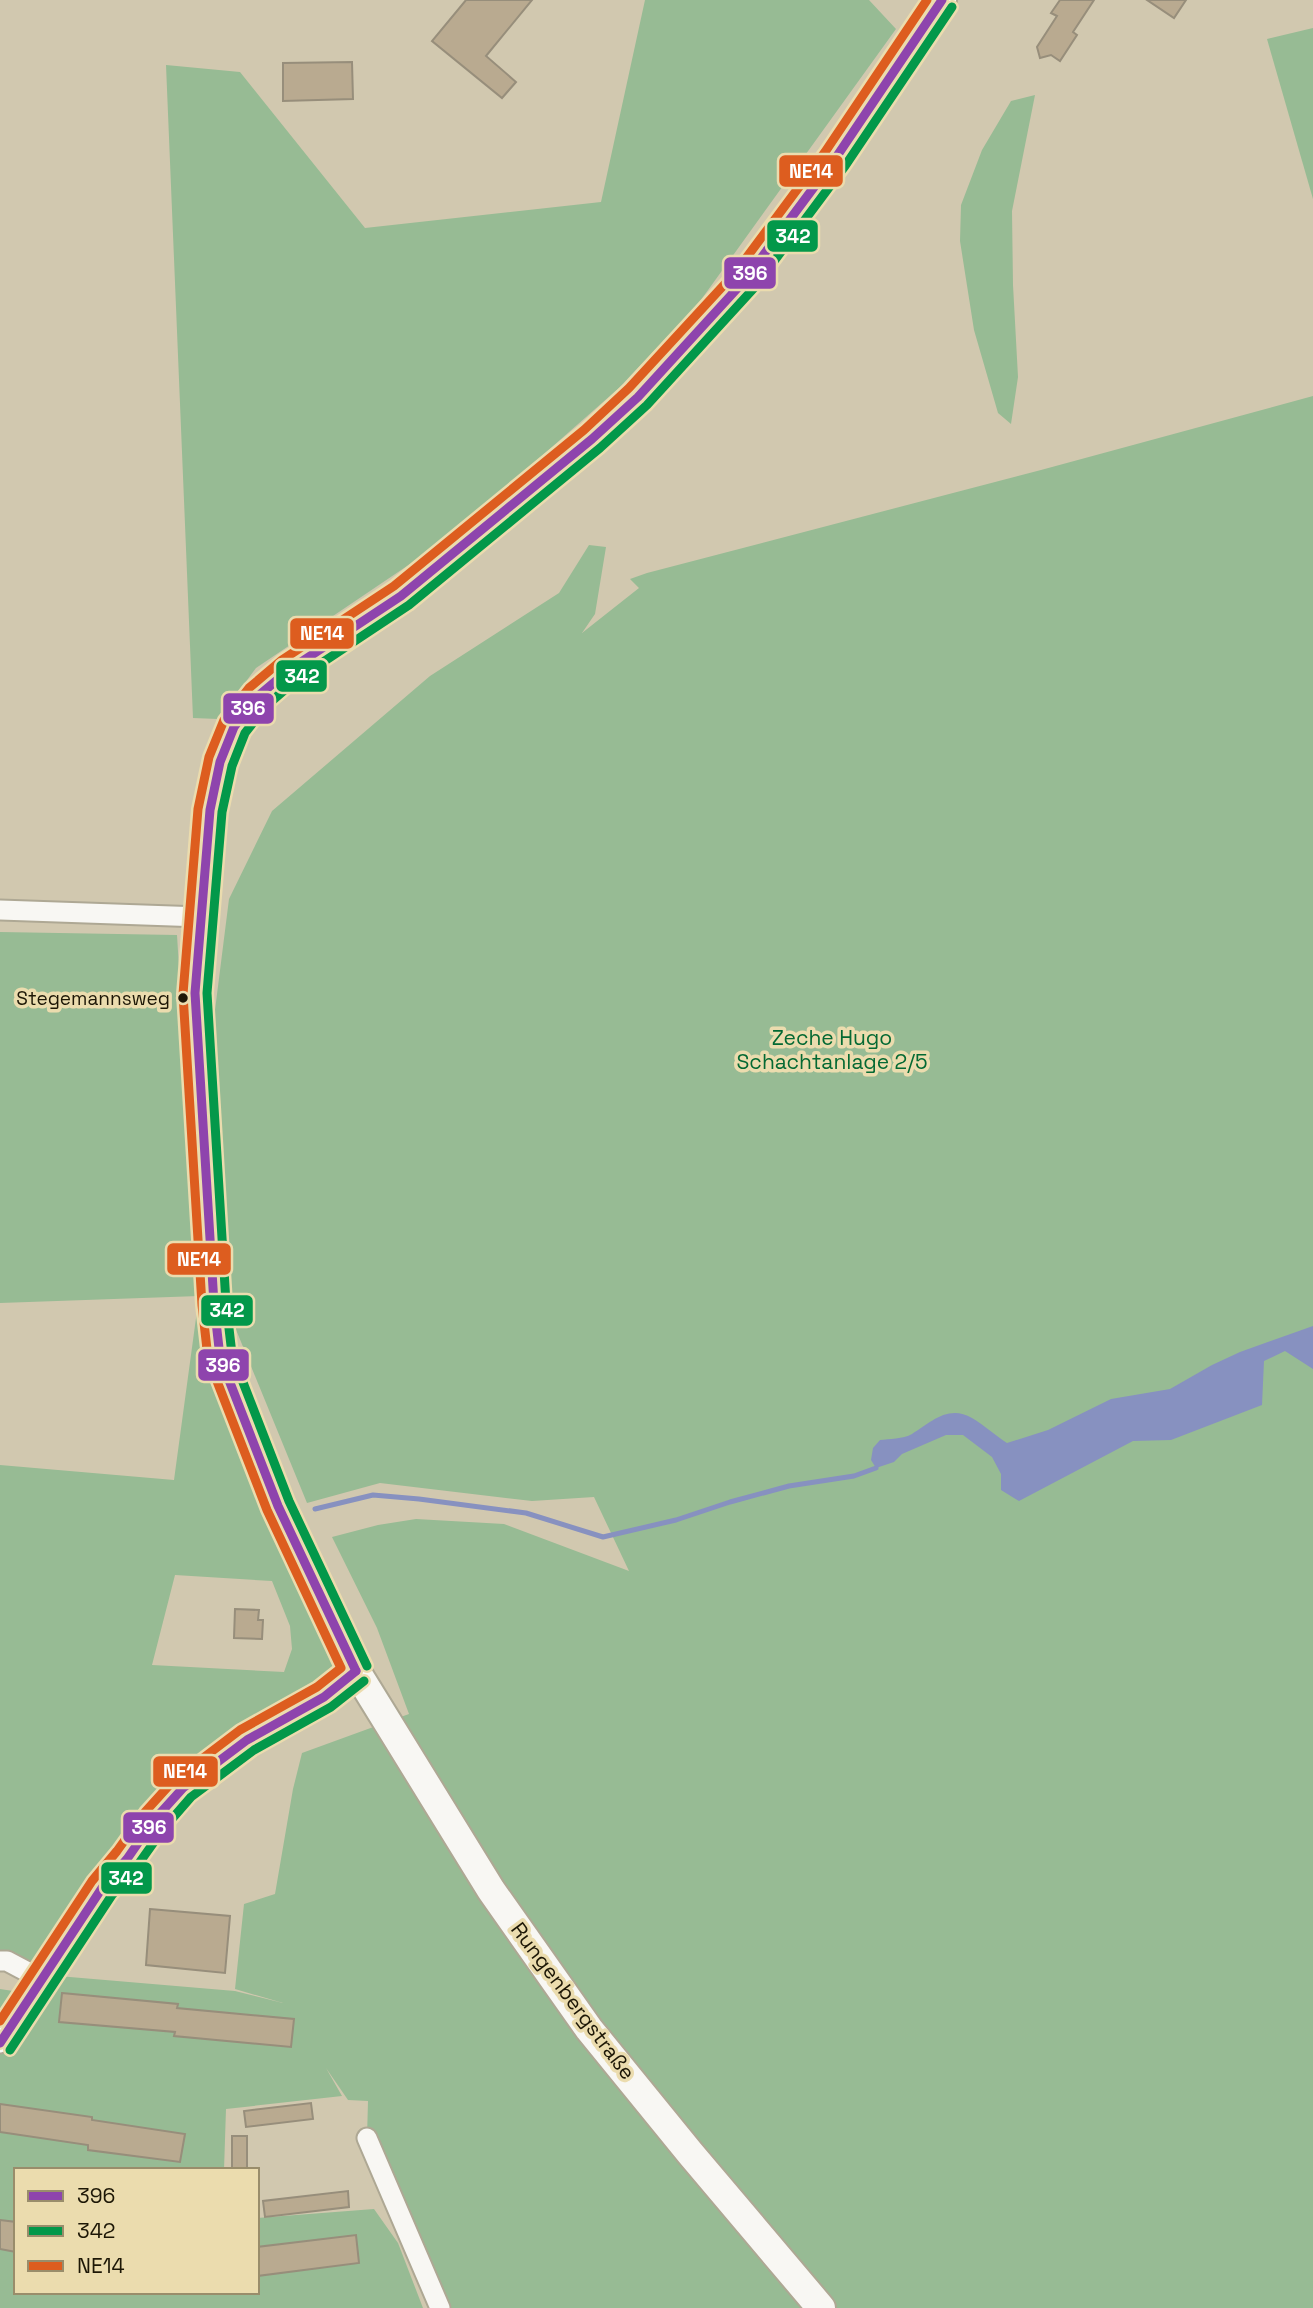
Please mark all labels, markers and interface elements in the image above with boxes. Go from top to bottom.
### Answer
line badge: NE14 [778,154,844,188]
text: NE14 [789,159,833,184]
line badge: 342 [766,219,819,253]
text: 342 [776,224,810,249]
line badge: 396 [723,256,777,290]
text: 396 [732,261,768,286]
line badge: NE14 [289,617,355,650]
text: NE14 [300,621,344,646]
line badge: 342 [275,659,328,693]
text: 342 [285,664,319,689]
line badge: 396 [222,692,275,725]
text: 396 [230,696,266,721]
place label: Stegemannsweg [16,986,170,1011]
marker: Stegemannsweg [176,991,190,1005]
park label: Zeche Hugo Schachtanlage 2/5 [736,1024,928,1075]
line badge: NE14 [166,1242,232,1276]
text: NE14 [177,1247,221,1272]
line badge: 342 [200,1294,254,1327]
text: 342 [210,1298,244,1323]
line badge: 396 [197,1348,250,1382]
text: 396 [205,1353,241,1378]
line badge: NE14 [152,1755,219,1788]
text: NE14 [163,1759,207,1784]
line badge: 396 [122,1811,175,1844]
text: 396 [131,1815,167,1840]
line badge: 342 [100,1861,153,1895]
text: 342 [109,1866,143,1891]
street label: Rungenbergstraße [505,1917,641,2085]
legend [14,2168,259,2294]
text: 396 [77,2182,115,2209]
text: 342 [77,2217,115,2244]
text: NE14 [77,2252,125,2279]

